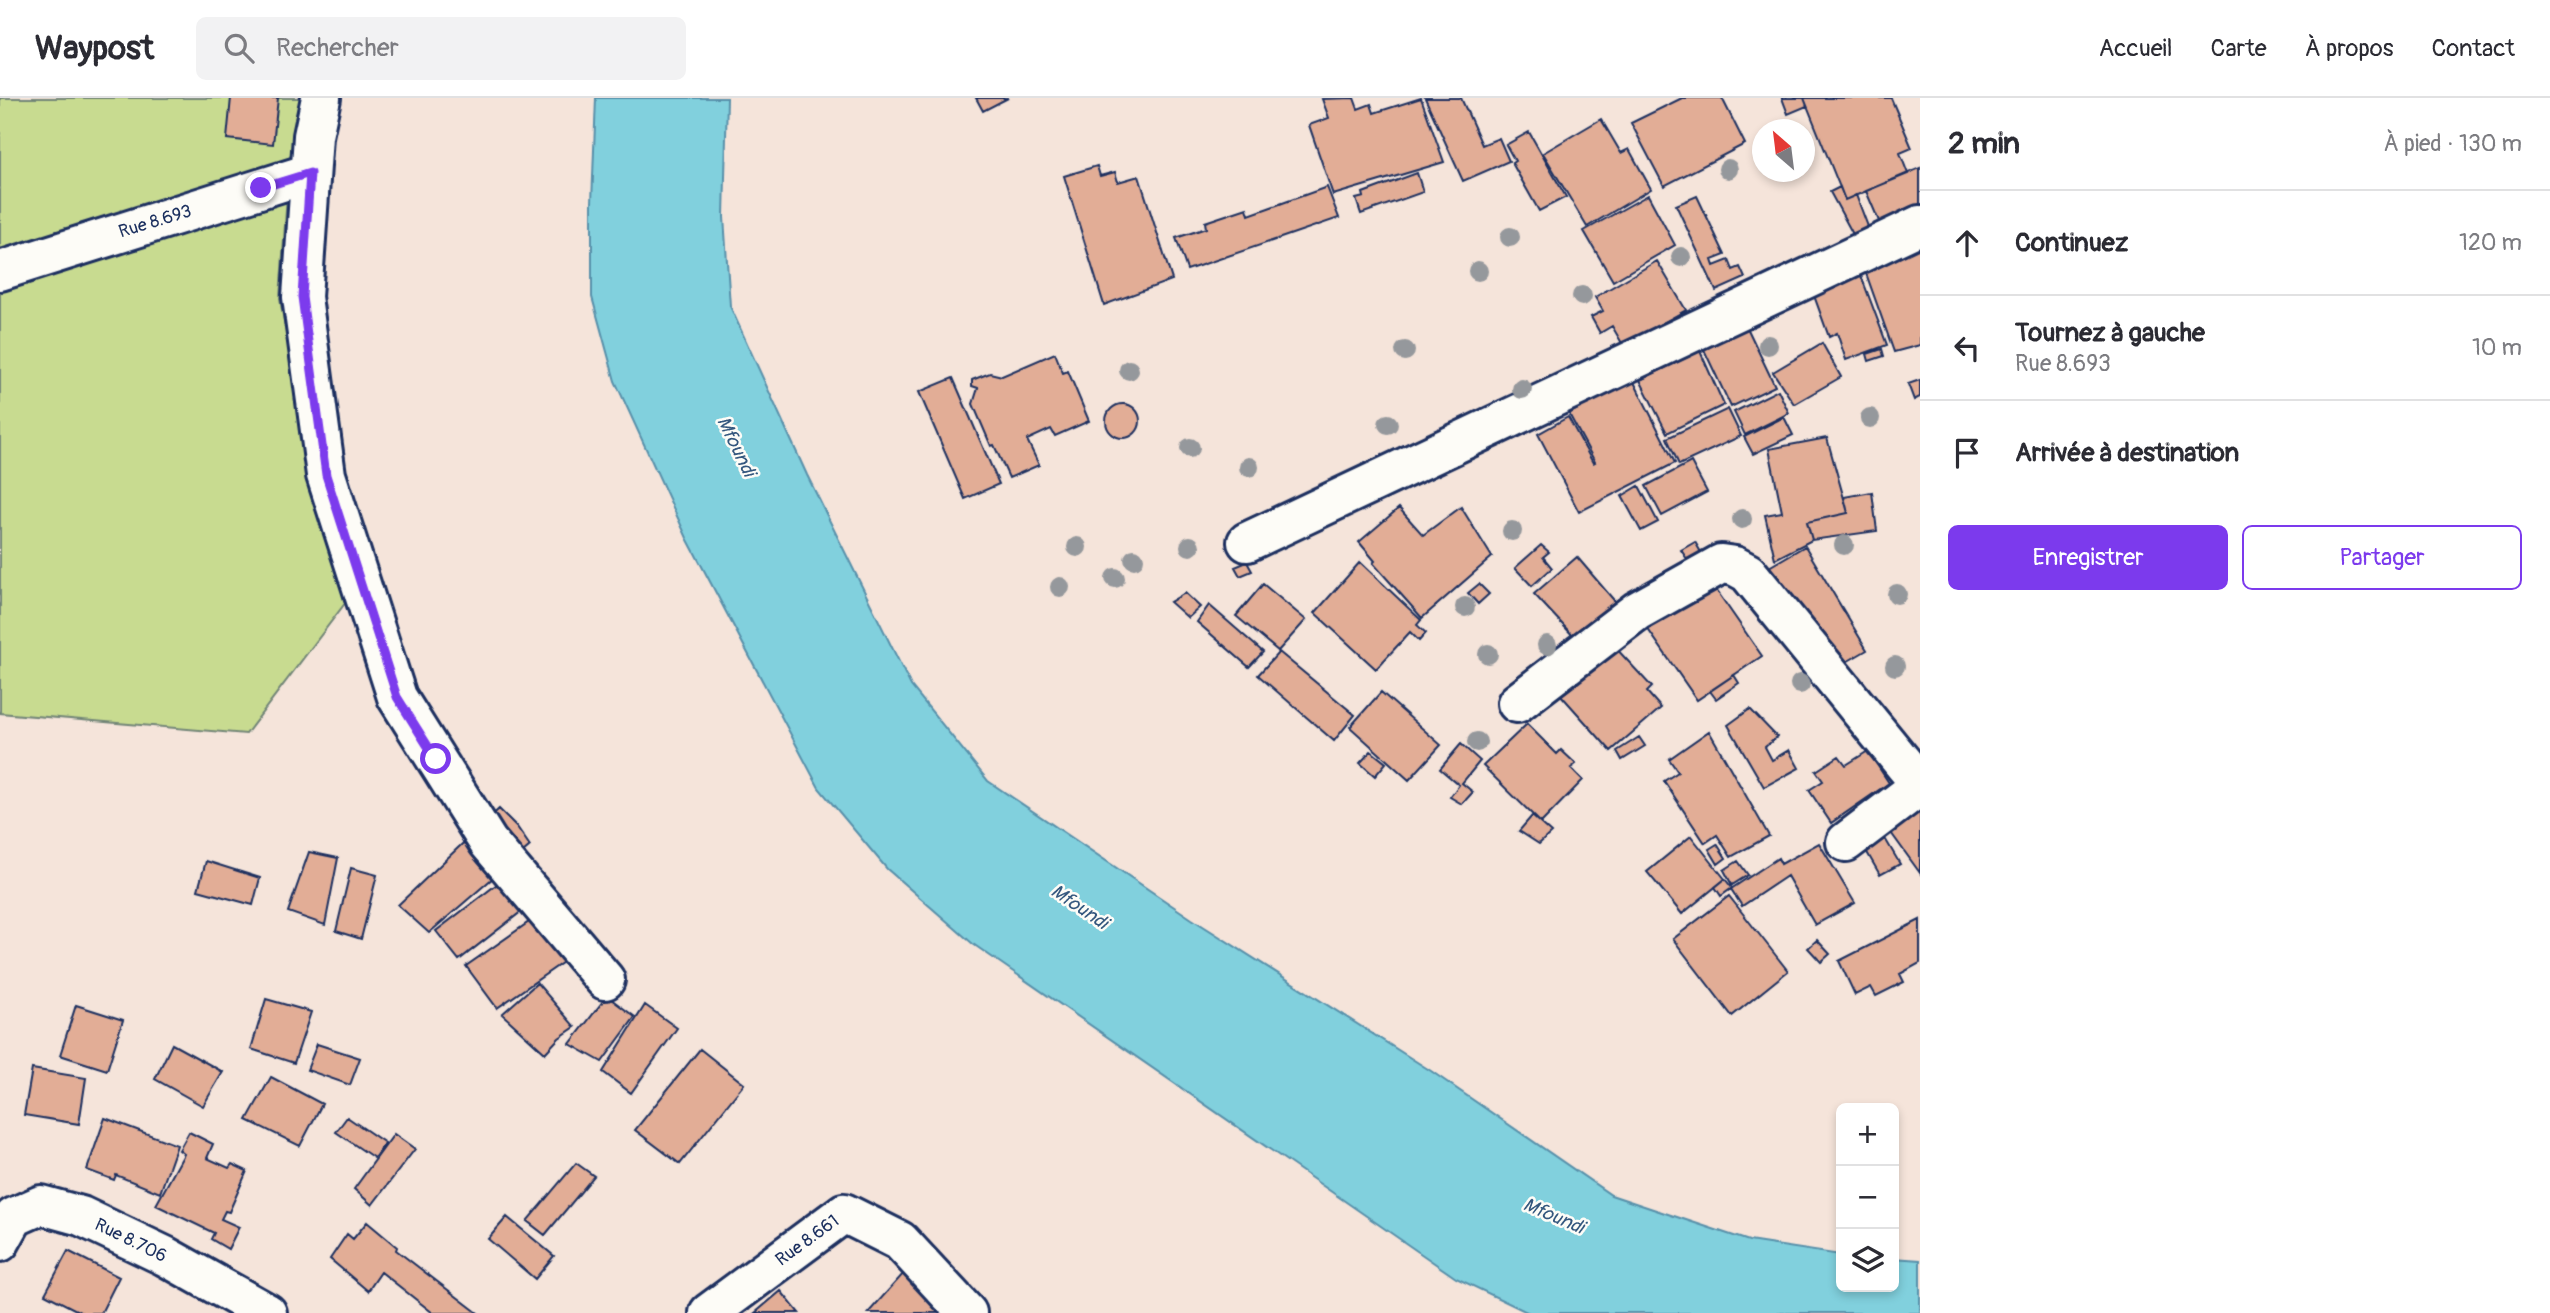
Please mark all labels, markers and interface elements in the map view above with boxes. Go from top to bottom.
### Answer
search box [196,17,686,80]
text: Waypost [35,28,154,69]
icon: search [220,29,258,67]
text: Rechercher [276,32,399,64]
text: Accueil [2099,34,2173,63]
text: Carte [2211,34,2267,63]
text: À propos [2305,34,2394,63]
text: Contact [2432,34,2515,63]
north arrow [1752,119,1815,182]
text: 2 min [1948,125,2020,162]
text: À pied · 130 m [2384,129,2522,158]
route end [245,172,276,203]
street label: Rue 8.693 [116,200,194,243]
icon: ahead [1948,224,1986,262]
text: Continuez [2015,227,2128,259]
text: 120 m [2459,228,2522,257]
text: Tournez à gauche [2015,317,2205,349]
icon: left [1948,329,1986,367]
text: 10 m [2472,333,2522,362]
text: Rue 8.693 [2015,349,2111,378]
water label: Mfoundi [711,413,762,483]
icon: arrive [1948,434,1986,472]
text: Arrivée à destination [2015,437,2239,469]
button: Enregistrer [1948,525,2228,590]
button: Partager [2242,525,2522,590]
route start [420,743,451,774]
water label: Mfoundi [1046,879,1115,936]
map controls [1836,1103,1899,1292]
button: + [1836,1103,1899,1166]
button: − [1836,1166,1899,1229]
water label: Mfoundi [1520,1192,1590,1240]
street label: Rue 8.661 [771,1210,844,1271]
street label: Rue 8.706 [91,1213,171,1268]
button: layers [1836,1229,1899,1292]

